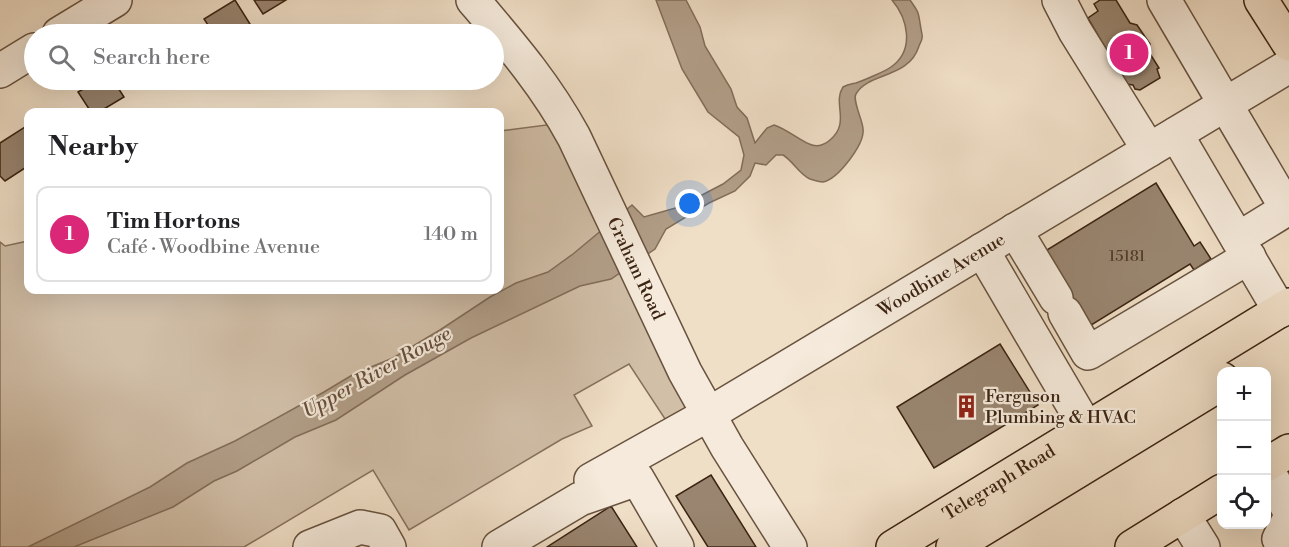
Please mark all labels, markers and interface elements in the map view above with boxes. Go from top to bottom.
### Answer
search box [24,24,504,90]
pin: 1 [1110,31,1148,76]
icon: search [45,41,78,74]
text: Search here [93,44,210,71]
text: Nearby [48,131,138,163]
your location [675,189,704,218]
text: Tim Hortons [107,208,240,235]
street label: Graham Road [602,213,671,324]
text: 1 [65,222,74,247]
text: 140 m [423,222,478,247]
street label: Woodbine Avenue [872,228,1009,322]
text: Café · Woodbine Avenue [107,235,320,260]
house number: 15181 [1109,247,1146,266]
water label: Upper River Rouge [298,321,456,424]
map controls [1217,367,1271,529]
button: + [1217,367,1271,421]
place label: Ferguson Plumbing & HVAC [985,385,1136,429]
building icon: Ferguson Plumbing & HVAC [954,393,980,419]
button: − [1217,421,1271,475]
street label: Telegraph Road [938,439,1060,525]
button: locate [1217,475,1271,529]

